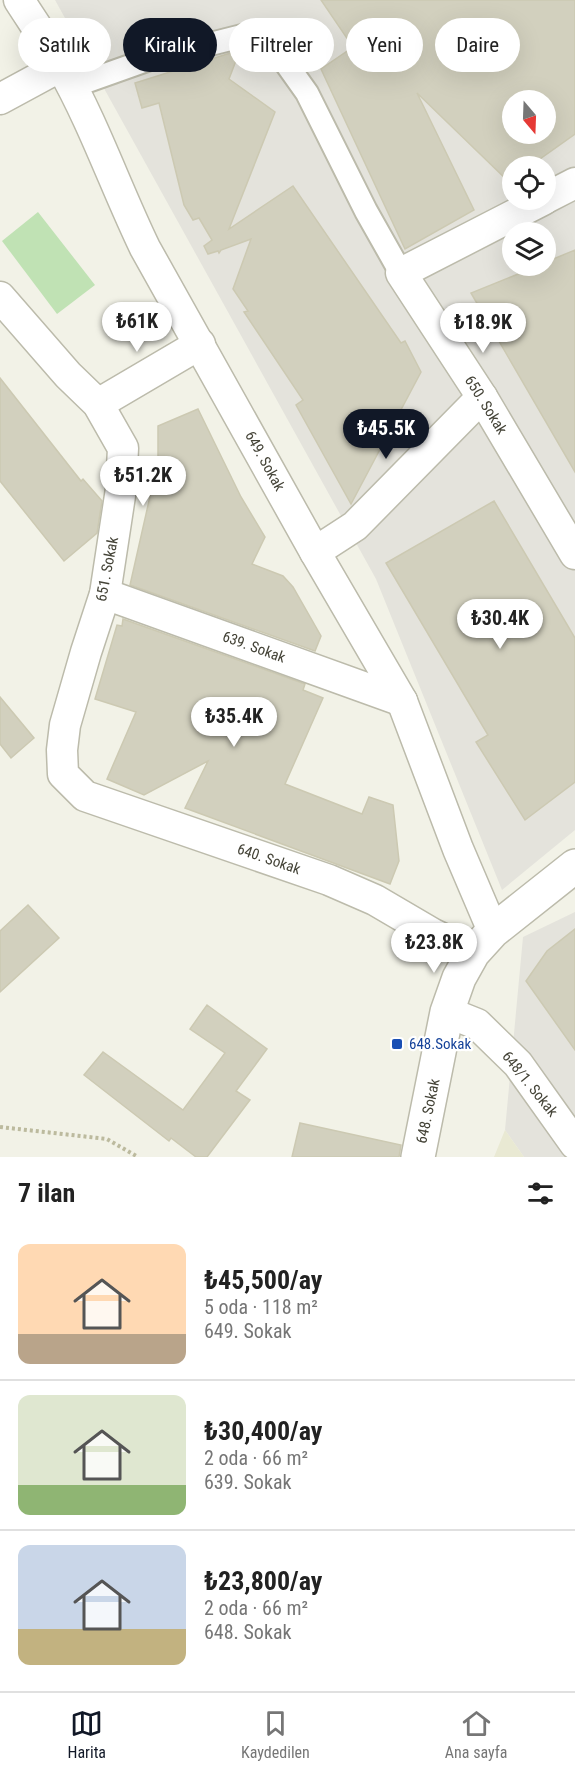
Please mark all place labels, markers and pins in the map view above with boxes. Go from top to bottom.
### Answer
pin: ₺61K [101,302,173,353]
pin: ₺18.9K [434,303,532,354]
pin: ₺45.5K [337,409,435,460]
pin: ₺51.2K [94,456,192,507]
pin: ₺30.4K [451,599,549,650]
pin: ₺35.4K [185,697,283,748]
pin: ₺23.8K [385,923,483,974]
place label: 648.Sokak [409,1035,471,1053]
marker: 648.Sokak [390,1037,404,1051]

